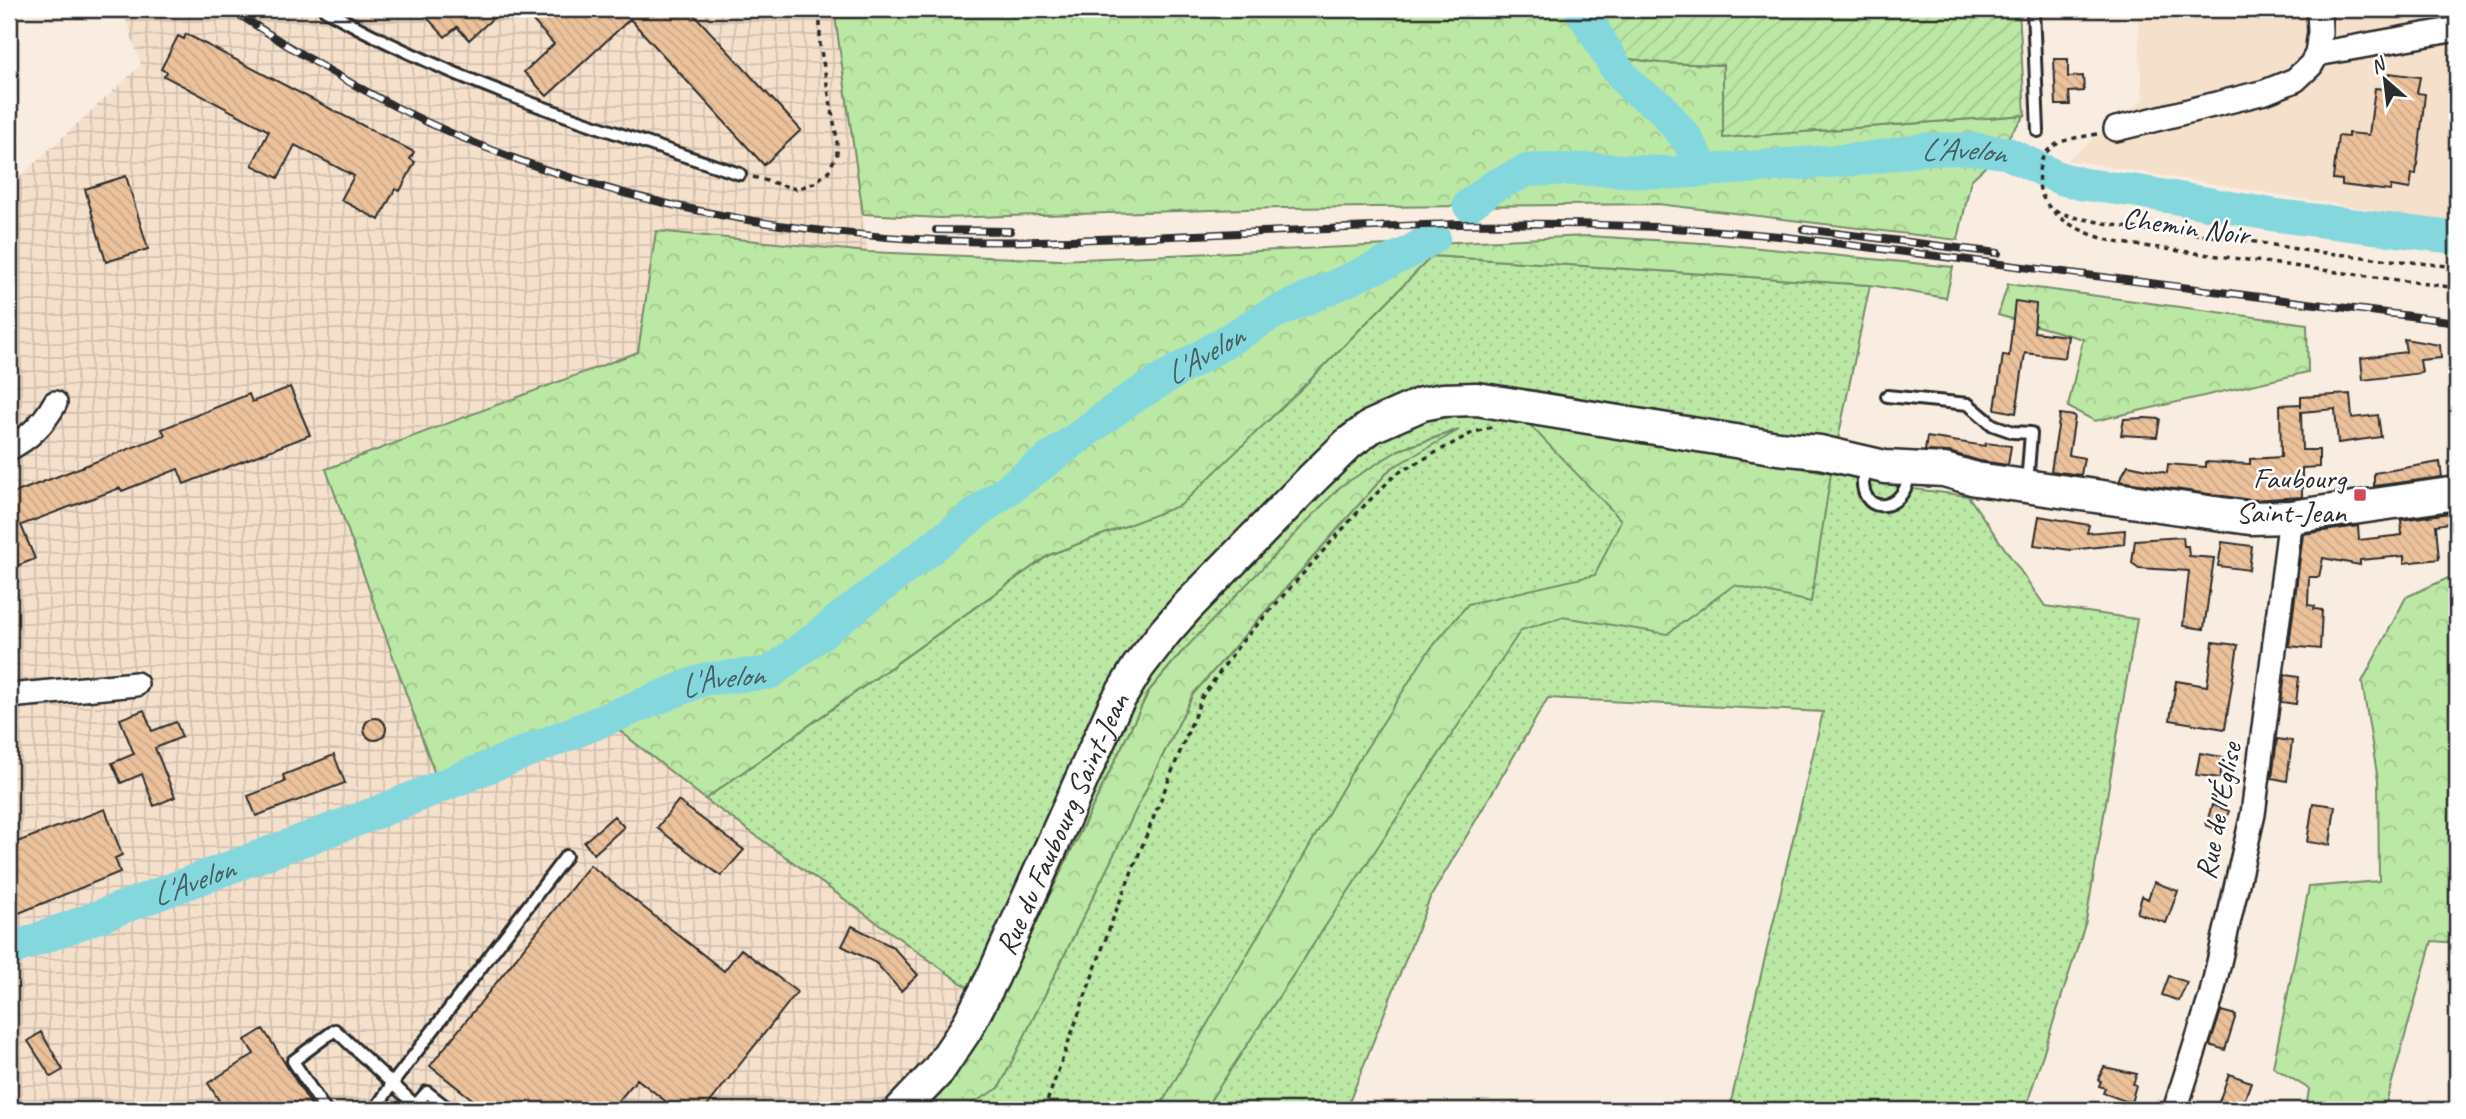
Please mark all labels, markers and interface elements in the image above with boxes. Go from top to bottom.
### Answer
north arrow [2350,46,2420,116]
text: N [2367,51,2391,79]
water label: L'Avelon [1921,129,2012,174]
street label: Chemin Noir [2120,198,2255,254]
water label: L'Avelon [1157,314,1255,395]
place label: Faubourg Saint-Jean [2236,459,2348,531]
marker: Faubourg Saint-Jean [2352,487,2368,503]
water label: L'Avelon [673,653,769,709]
street label: Rue du Faubourg Saint-Jean [986,684,1138,961]
street label: Rue de l'Église [2186,737,2250,883]
water label: L'Avelon [146,846,243,916]

